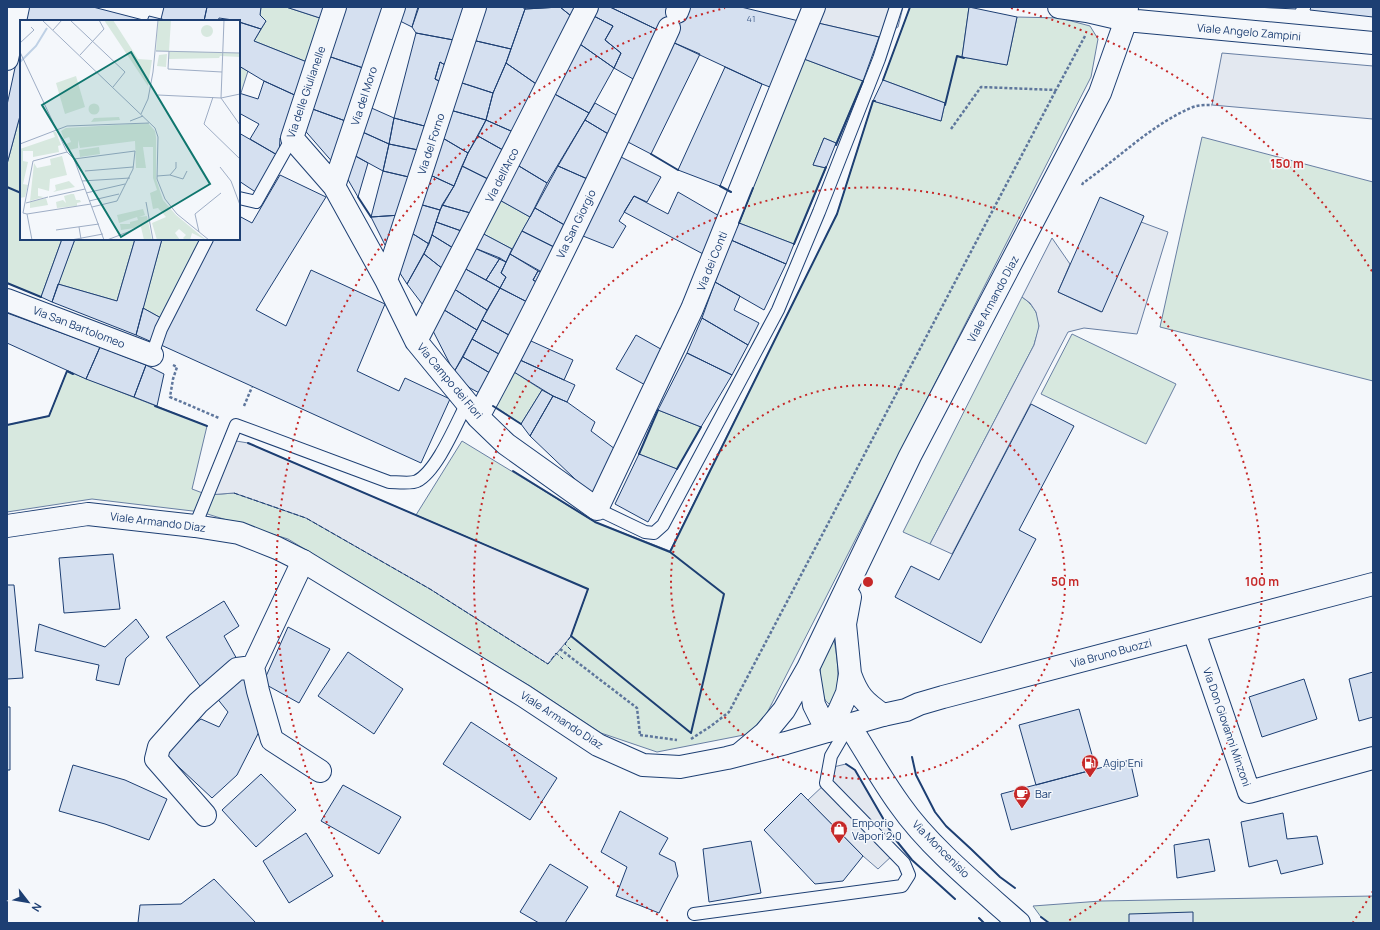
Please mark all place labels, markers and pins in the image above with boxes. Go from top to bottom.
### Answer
centre of rings [861,575,875,589]
fuel station icon: Agip Eni [1080,753,1100,778]
place label: Agip Eni [1103,755,1143,770]
cafe icon: Bar [1012,784,1032,809]
place label: Bar [1035,786,1052,801]
place label: Emporio Vapori 2.0 [852,815,902,843]
shop icon: Emporio Vapori 2.0 [829,819,849,844]

